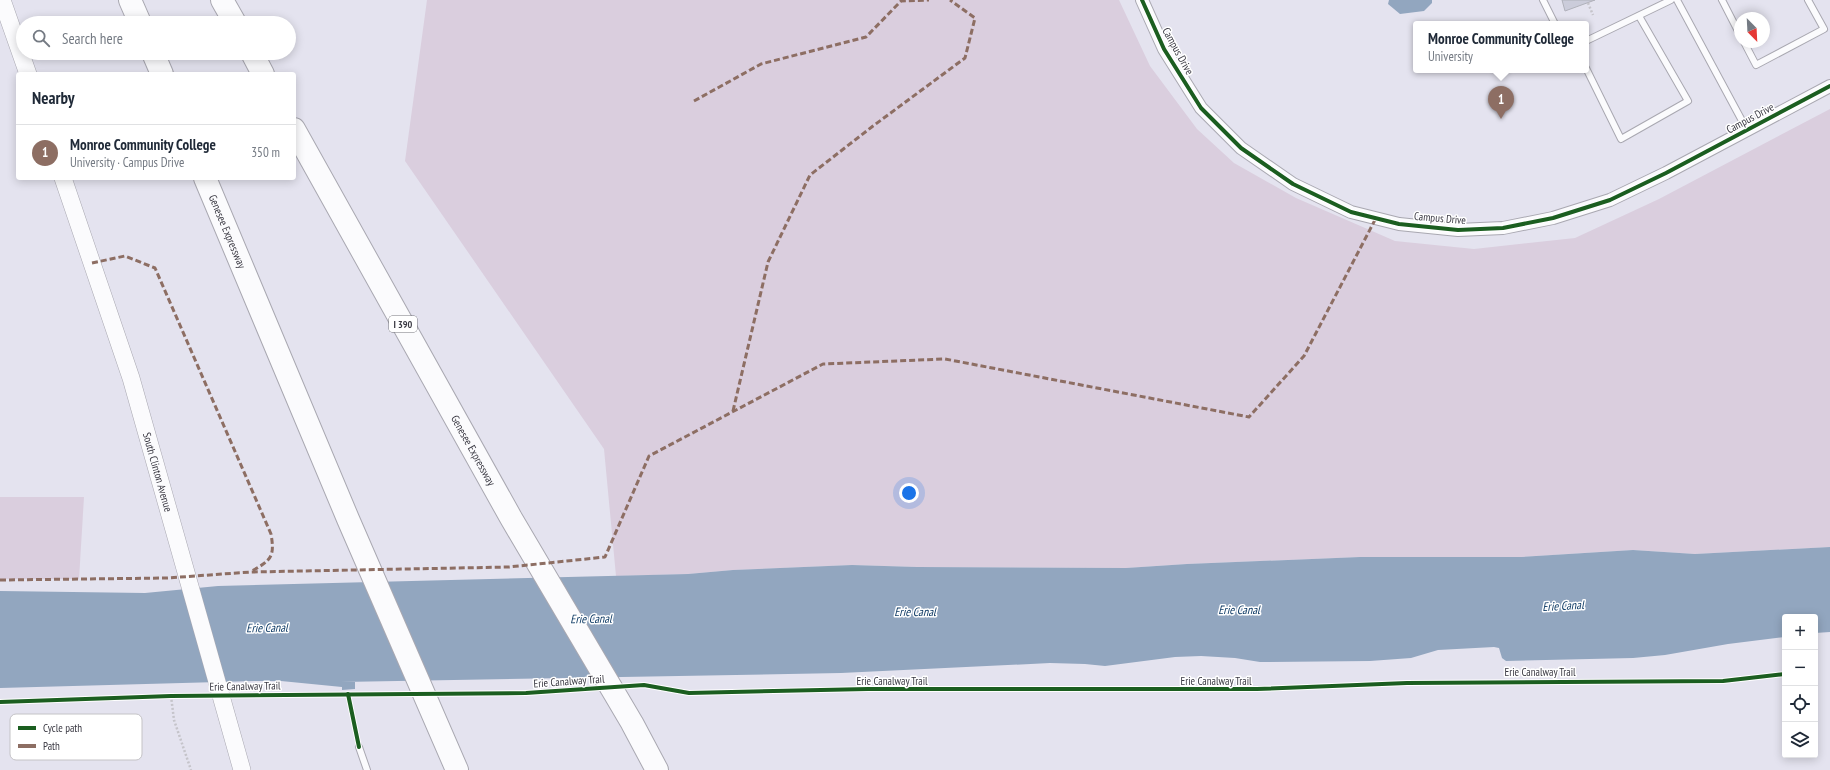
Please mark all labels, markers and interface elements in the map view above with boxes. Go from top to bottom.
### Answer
north arrow [1734,12,1770,48]
search box [16,16,296,60]
popup [1413,21,1589,73]
street label: Campus Drive [1159,25,1197,78]
icon: search [30,27,52,49]
text: Search here [62,29,123,48]
text: Monroe Community College [1428,29,1574,48]
text: University [1428,48,1473,65]
pin: 1 [1488,86,1514,119]
text: Nearby [32,87,75,109]
street label: Campus Drive [1724,99,1777,136]
text: Monroe Community College [70,135,216,154]
text: 1 [42,144,48,161]
text: 350 m [251,144,280,161]
text: University · Campus Drive [70,154,184,171]
street label: Genesee Expressway [206,193,249,271]
street label: Campus Drive [1413,209,1467,227]
road number: I 390 [389,316,417,332]
street label: Genesee Expressway [448,413,499,489]
street label: South Clinton Avenue [140,431,176,514]
your location [899,483,919,503]
water label: Erie Canal [1542,597,1585,614]
water label: Erie Canal [1218,602,1261,617]
water label: Erie Canal [894,604,937,619]
water label: Erie Canal [570,611,613,626]
map controls [1782,614,1818,758]
button: + [1782,614,1818,650]
water label: Erie Canal [246,620,289,635]
button: − [1782,650,1818,686]
street label: Erie Canalway Trail [1504,665,1576,679]
street label: Erie Canalway Trail [533,672,605,690]
street label: Erie Canalway Trail [856,674,928,688]
street label: Erie Canalway Trail [1180,674,1252,688]
street label: Erie Canalway Trail [209,678,281,694]
button: locate [1782,686,1818,722]
legend [10,714,142,760]
text: Cycle path [43,721,82,735]
button: layers [1782,722,1818,758]
text: Path [43,739,60,753]

